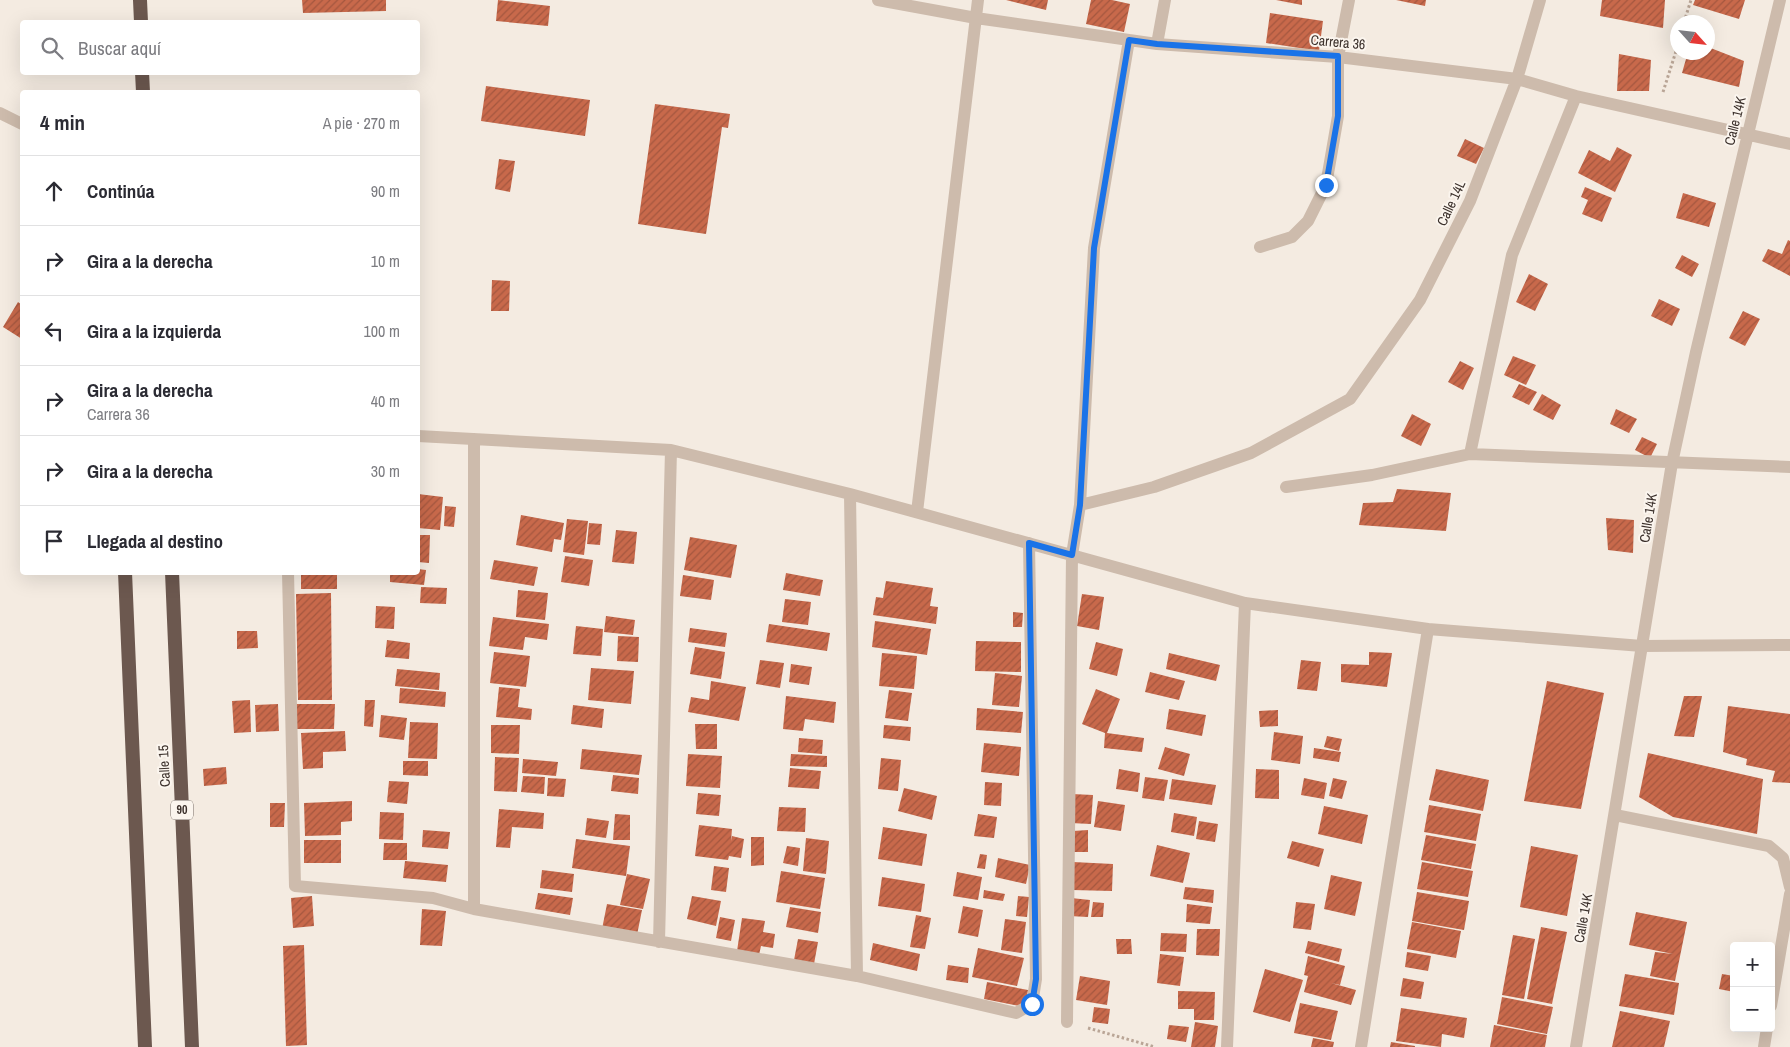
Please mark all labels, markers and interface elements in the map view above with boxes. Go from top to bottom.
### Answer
north arrow [1670,15,1715,60]
search box [20,20,420,75]
street label: Carrera 36 [1310,31,1366,53]
icon: search [38,34,66,62]
text: Buscar aquí [78,35,161,61]
street label: Calle 14K [1720,94,1750,147]
text: 4 min [40,108,85,137]
text: A pie · 270 m [323,112,400,134]
route end [1315,174,1338,197]
icon: ahead [40,177,68,205]
street label: Calle 14L [1433,177,1470,229]
text: Continúa [87,178,155,204]
text: 90 m [371,180,400,202]
icon: right [40,247,68,275]
text: Gira a la derecha [87,248,213,274]
text: 10 m [371,250,400,272]
icon: left [40,317,68,345]
text: Gira a la izquierda [87,318,221,344]
text: 100 m [364,320,400,342]
text: Gira a la derecha [87,377,213,403]
icon: right [40,387,68,415]
text: 40 m [371,390,400,412]
text: Carrera 36 [87,403,150,425]
icon: right [40,457,68,485]
text: Gira a la derecha [87,458,213,484]
text: 30 m [371,460,400,482]
street label: Calle 14K [1635,492,1661,544]
icon: arrive [40,527,68,555]
text: Llegada al destino [87,528,223,554]
street label: Calle 15 [154,744,174,788]
road number: 90 [171,800,193,820]
street label: Calle 14K [1570,892,1596,944]
map controls [1730,942,1775,1032]
button: + [1730,942,1775,987]
button: − [1730,987,1775,1032]
route start [1021,993,1044,1016]

